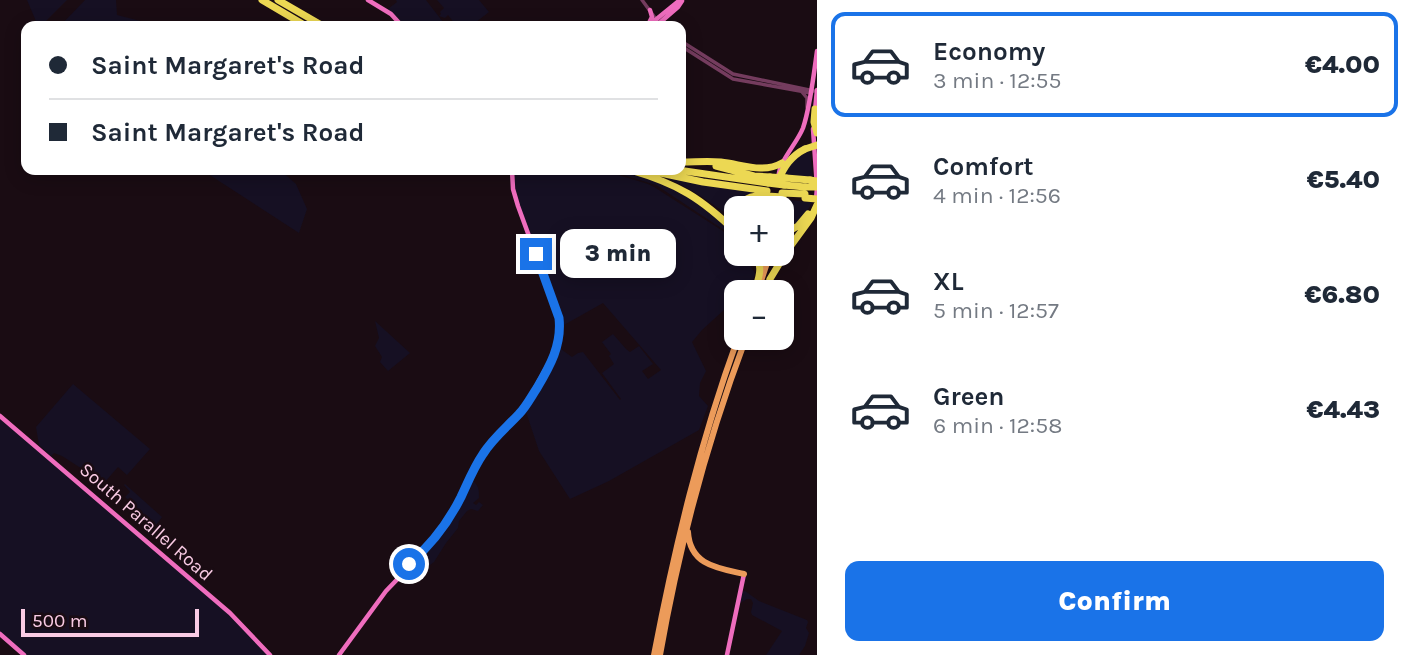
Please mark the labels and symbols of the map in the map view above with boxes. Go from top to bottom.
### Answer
callout: 3 min [560,230,676,278]
route end [520,238,552,270]
street label: South Parallel Road [75,458,217,586]
route start [393,548,425,580]
scale bar [21,606,200,638]

